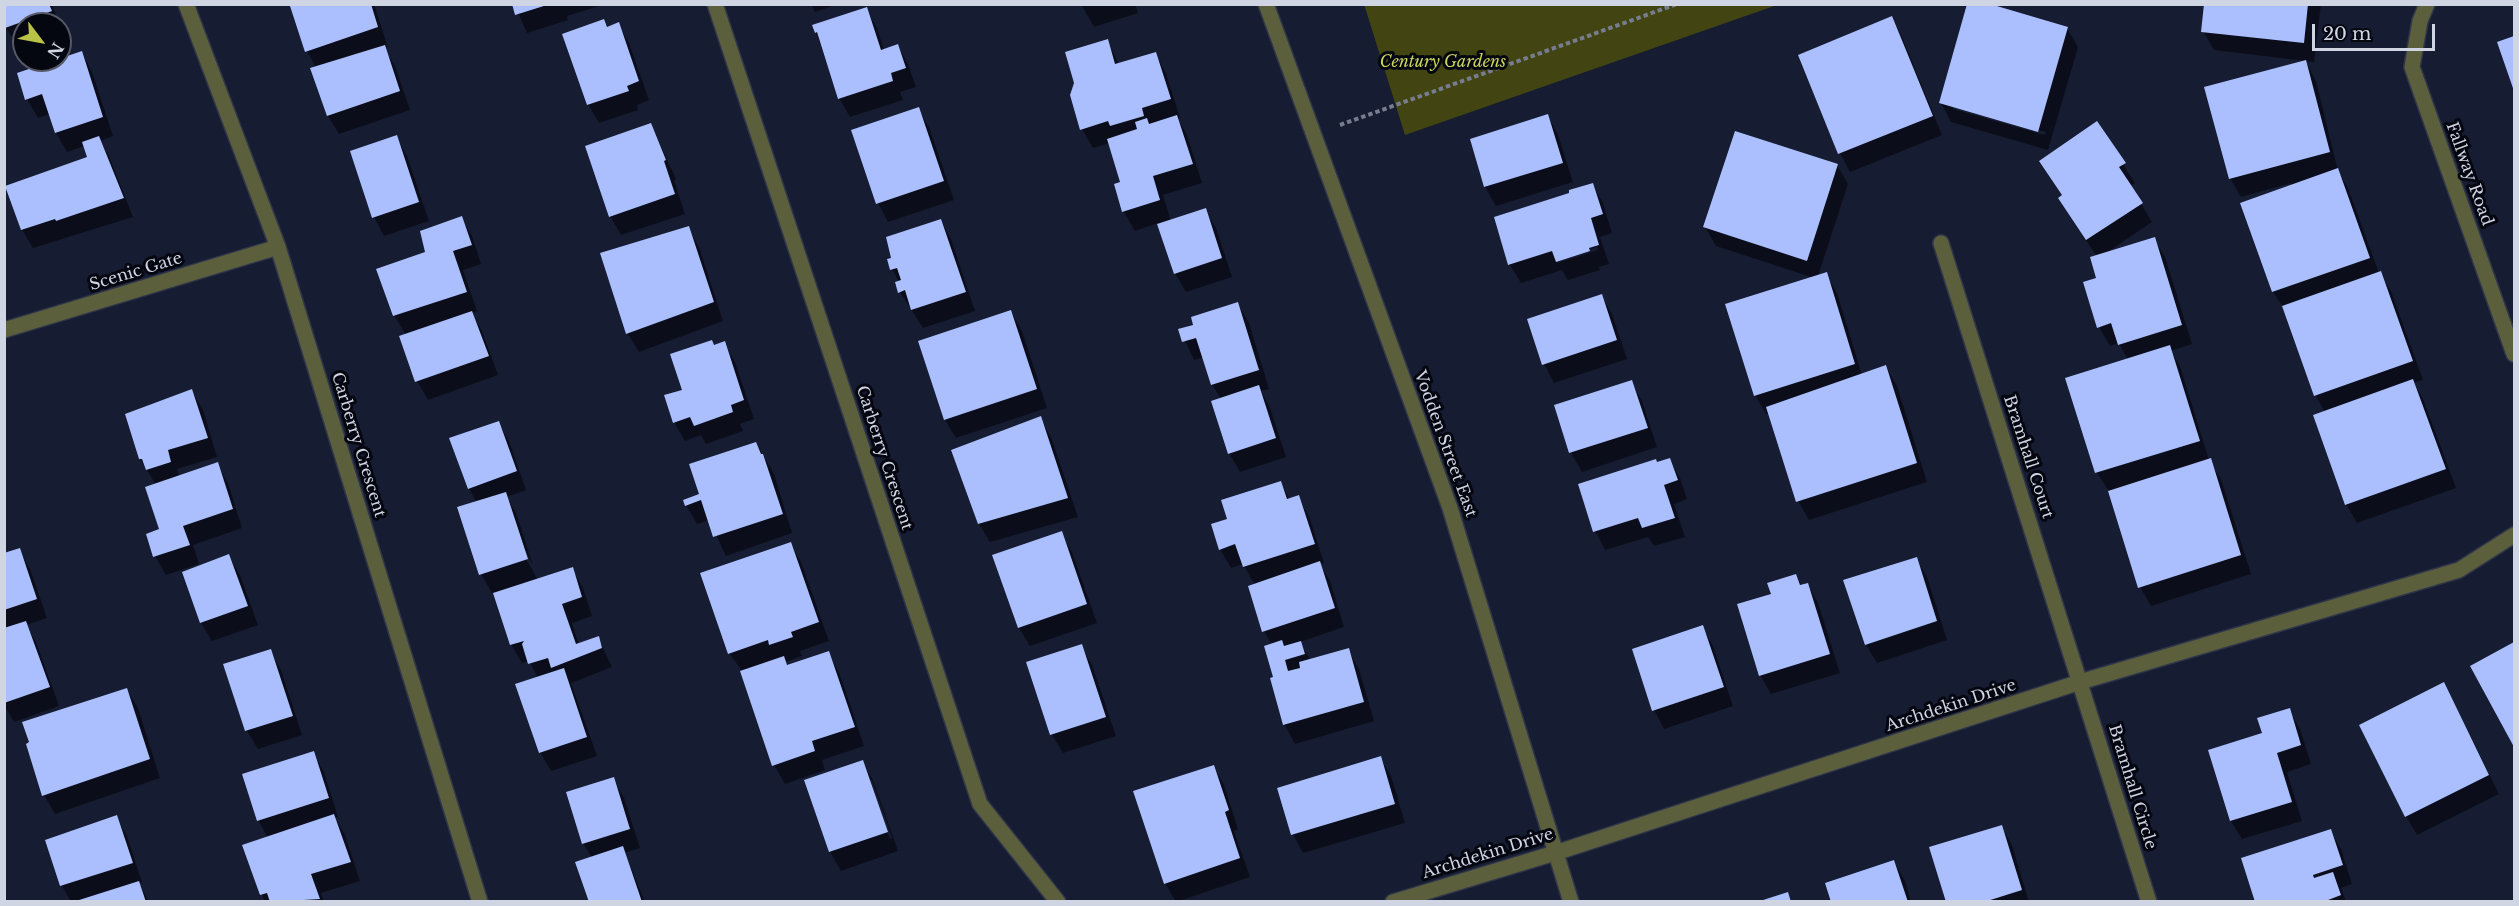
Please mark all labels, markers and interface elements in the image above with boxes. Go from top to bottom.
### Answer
north arrow [12,12,72,72]
scale bar [2315,12,2438,50]
text: 20 m [2323,23,2371,45]
text: N [43,39,68,62]
park label: Century Gardens [1380,52,1506,72]
street label: Fallway Road [2441,120,2497,228]
street label: Scenic Gate [87,249,185,295]
street label: Vodden Street East [1410,368,1480,520]
street label: Carberry Crescent [327,370,389,520]
street label: Carberry Crescent [852,383,916,533]
street label: Bramhall Court [1999,393,2057,521]
street label: Archdekin Drive [1883,676,2019,736]
street label: Bramhall Circle [2104,722,2160,852]
street label: Archdekin Drive [1420,825,1556,883]

